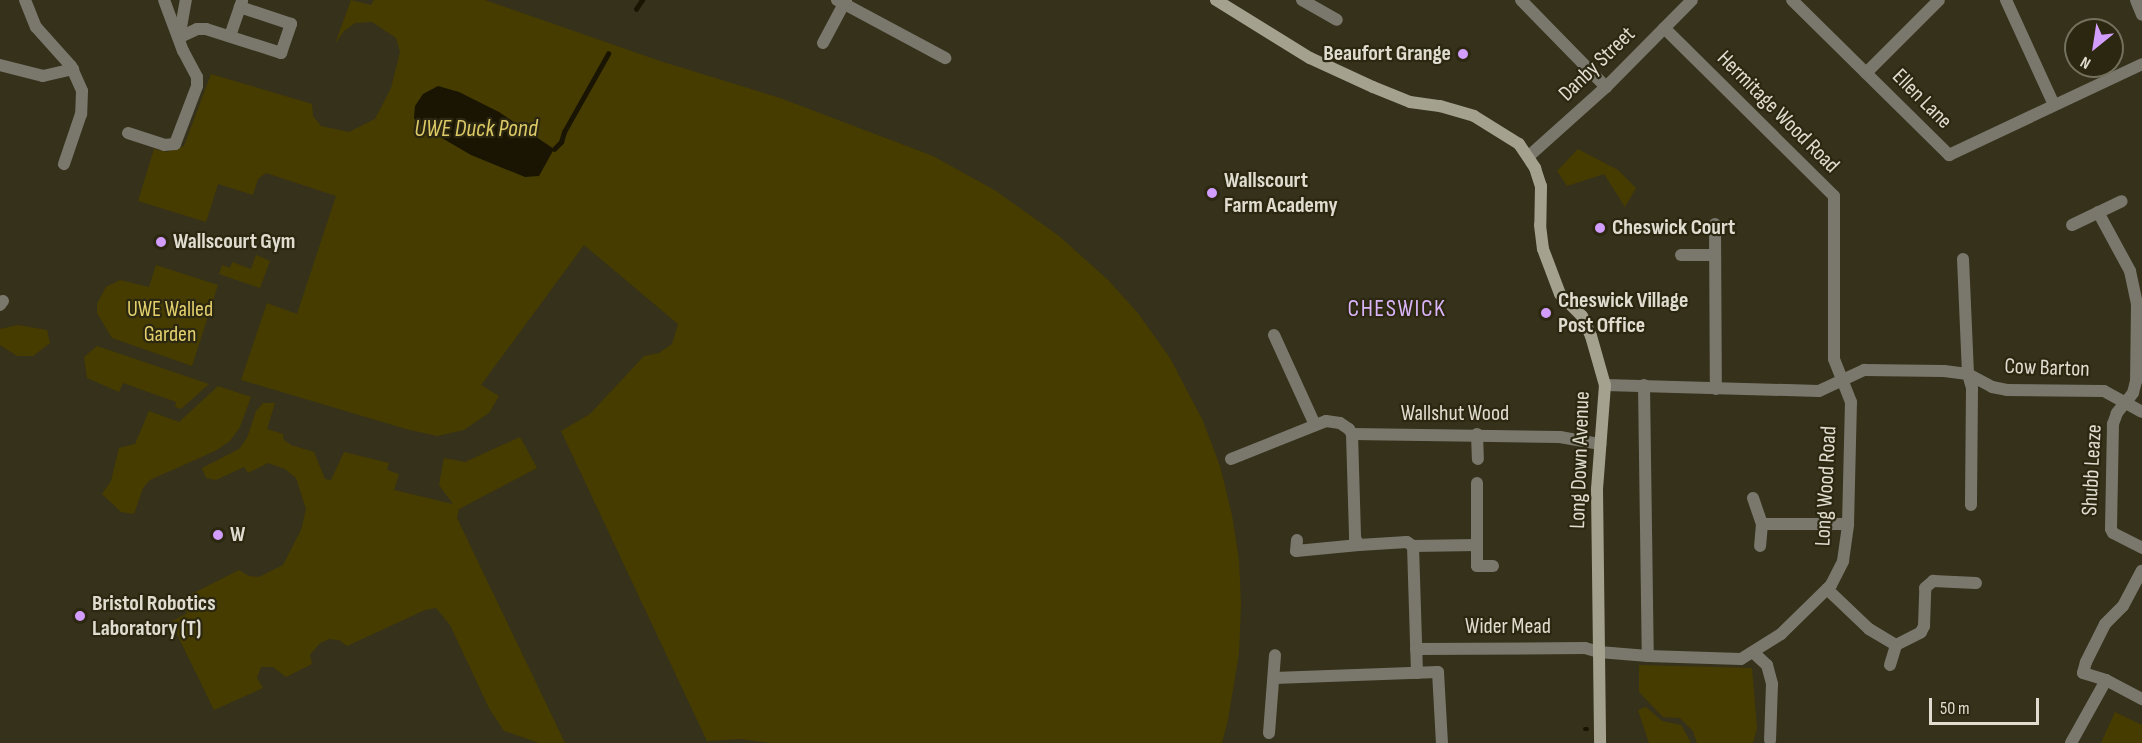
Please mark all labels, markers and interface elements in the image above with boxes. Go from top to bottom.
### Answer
north arrow [2064,18,2124,78]
street label: Danby Street [1553,21,1641,107]
place label: Beaufort Grange [1323,41,1451,67]
street label: Hermitage Wood Road [1711,45,1845,179]
marker: Beaufort Grange [1456,47,1470,61]
text: N [2077,52,2094,73]
street label: Ellen Lane [1887,64,1957,134]
water label: UWE Duck Pond [414,115,538,143]
place label: Wallscourt Farm Academy [1224,167,1338,218]
marker: Wallscourt Farm Academy [1205,186,1219,200]
place label: Cheswick Court [1612,215,1735,241]
marker: Cheswick Court [1593,221,1607,235]
place label: Wallscourt Gym [173,229,295,255]
marker: Wallscourt Gym [154,235,168,249]
place label: Cheswick Village Post Office [1558,287,1688,338]
district label: CHESWICK [1348,295,1446,323]
park label: UWE Walled Garden [127,296,213,348]
marker: Cheswick Village Post Office [1539,306,1553,320]
street label: Cow Barton [2004,353,2090,383]
street label: Long Down Avenue [1564,391,1596,529]
street label: Wallshut Wood [1401,401,1509,427]
street label: Shubb Leaze [2076,424,2108,516]
street label: Long Wood Road [1810,425,1842,547]
place label: W [230,522,245,548]
marker: W [211,528,225,542]
place label: Bristol Robotics Laboratory (T) [92,590,216,642]
marker: Bristol Robotics Laboratory (T) [73,609,87,623]
street label: Wider Mead [1465,614,1551,640]
scale bar [1932,686,2042,724]
text: 50 m [1940,698,1970,719]

